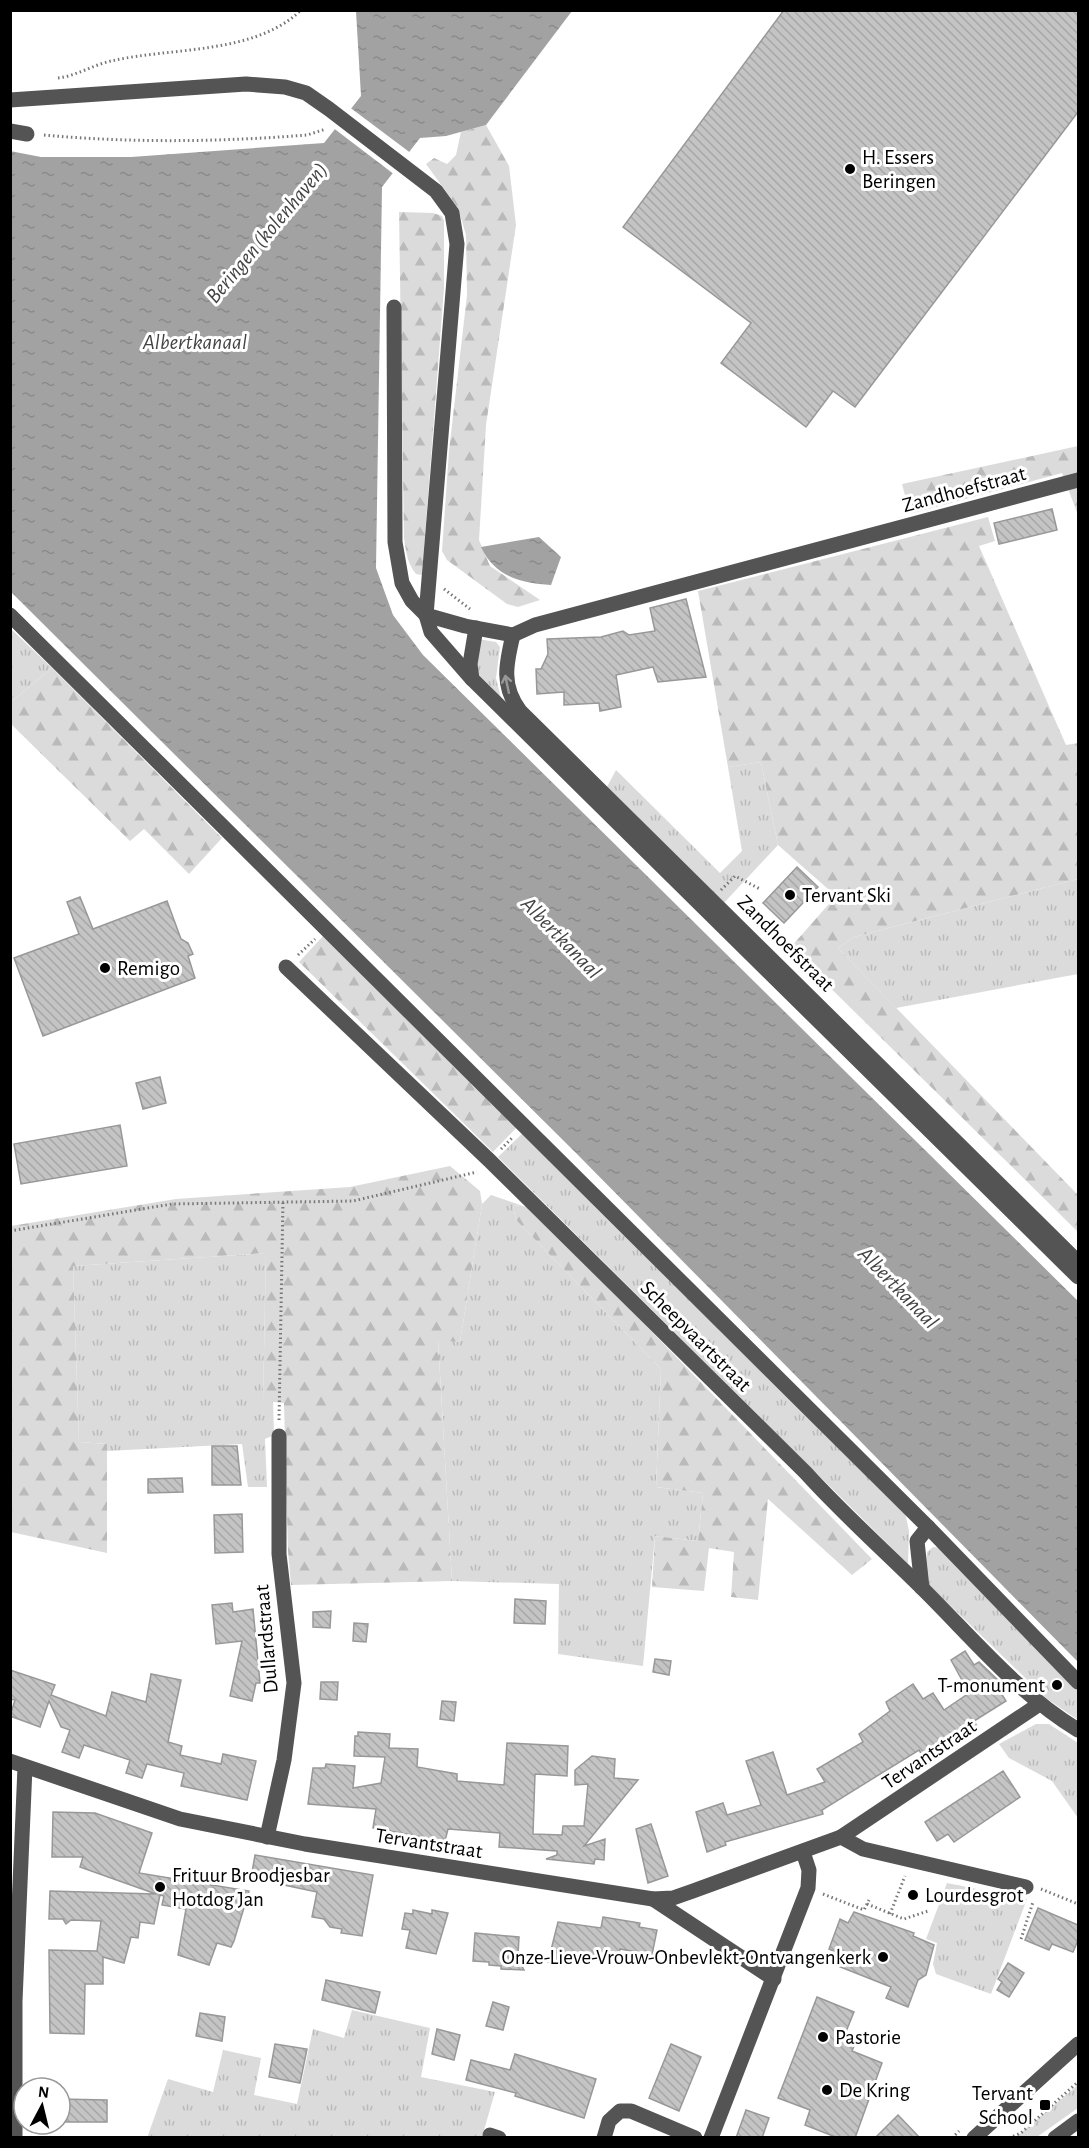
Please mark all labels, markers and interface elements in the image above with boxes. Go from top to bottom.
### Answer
place label: H. Essers Beringen [862,147,936,192]
water label: Beringen (kolenhaven) [202,158,332,307]
marker: H. Essers Beringen [843,162,857,176]
water label: Albertkanaal [142,331,247,353]
street label: Zandhoefstraat [900,463,1028,516]
one-way arrow [501,675,513,694]
place label: Tervant Ski [802,885,891,906]
marker: Tervant Ski [783,888,797,902]
street label: Zandhoefstraat [733,891,838,996]
water label: Albertkanaal [516,892,605,983]
place label: Remigo [117,958,180,979]
marker: Remigo [98,961,112,975]
water label: Albertkanaal [853,1242,942,1333]
street label: Scheepvaartstraat [636,1277,755,1396]
street label: Dullardstraat [251,1583,282,1694]
place label: T-monument [937,1675,1045,1696]
marker: T-monument [1050,1678,1064,1692]
street label: Tervantstraat [878,1715,980,1793]
street label: Tervantstraat [374,1825,484,1862]
place label: Frituur Broodjesbar Hotdog Jan [172,1865,330,1910]
marker: Frituur Broodjesbar Hotdog Jan [153,1880,167,1894]
place label: Lourdesgrot [925,1885,1024,1906]
marker: Lourdesgrot [906,1888,920,1902]
place label: Onze-Lieve-Vrouw-Onbevlekt-Ontvangenkerk [501,1947,871,1968]
marker: Onze-Lieve-Vrouw-Onbevlekt-Ontvangenkerk [876,1950,890,1964]
place label: Pastorie [835,2027,901,2048]
marker: Pastorie [816,2030,830,2044]
north arrow [12,2076,72,2136]
place label: De Kring [839,2080,911,2101]
text: N [37,2083,50,2101]
marker: De Kring [820,2083,834,2097]
place label: Tervant School [972,2083,1033,2128]
marker: Tervant School [1038,2098,1052,2112]

